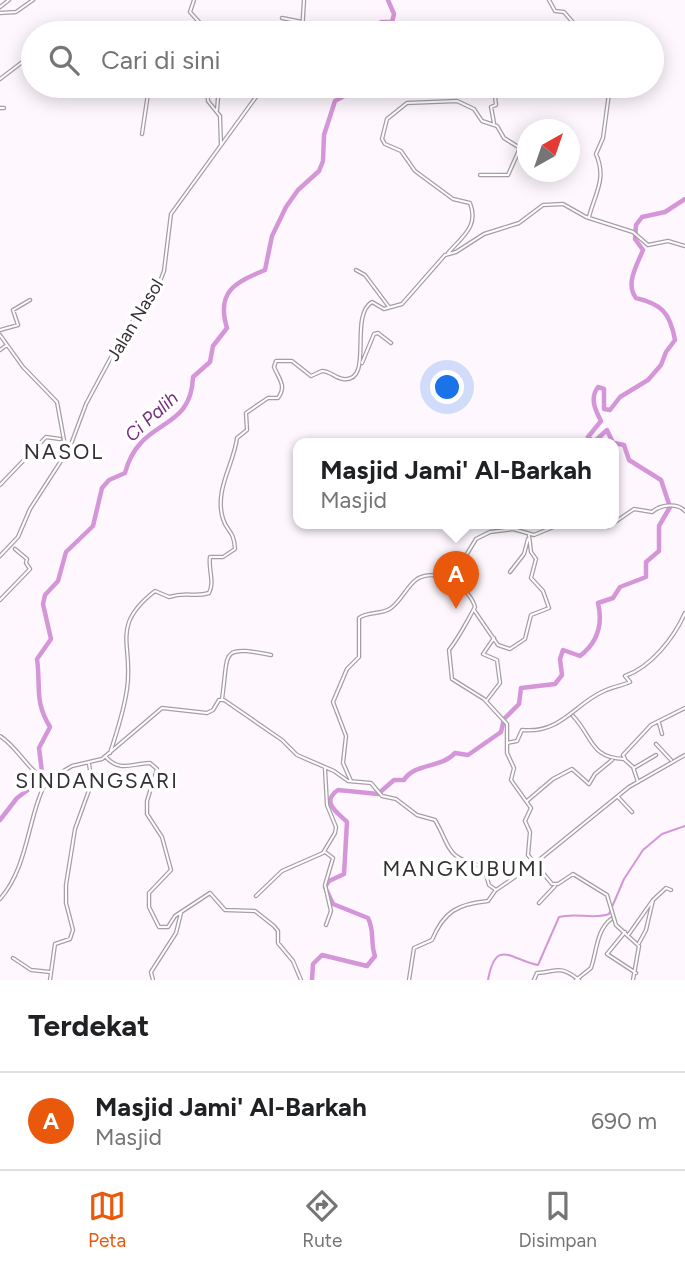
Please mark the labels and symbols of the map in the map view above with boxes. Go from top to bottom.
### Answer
north arrow [517,119,580,182]
street label: Jalan Nasol [102,275,168,365]
your location [430,370,464,404]
water label: Ci Palih [120,386,183,446]
district label: NASOL [24,439,104,464]
pin: A [433,551,479,609]
district label: SINDANGSARI [15,768,179,793]
district label: MANGKUBUMI [383,856,546,881]

